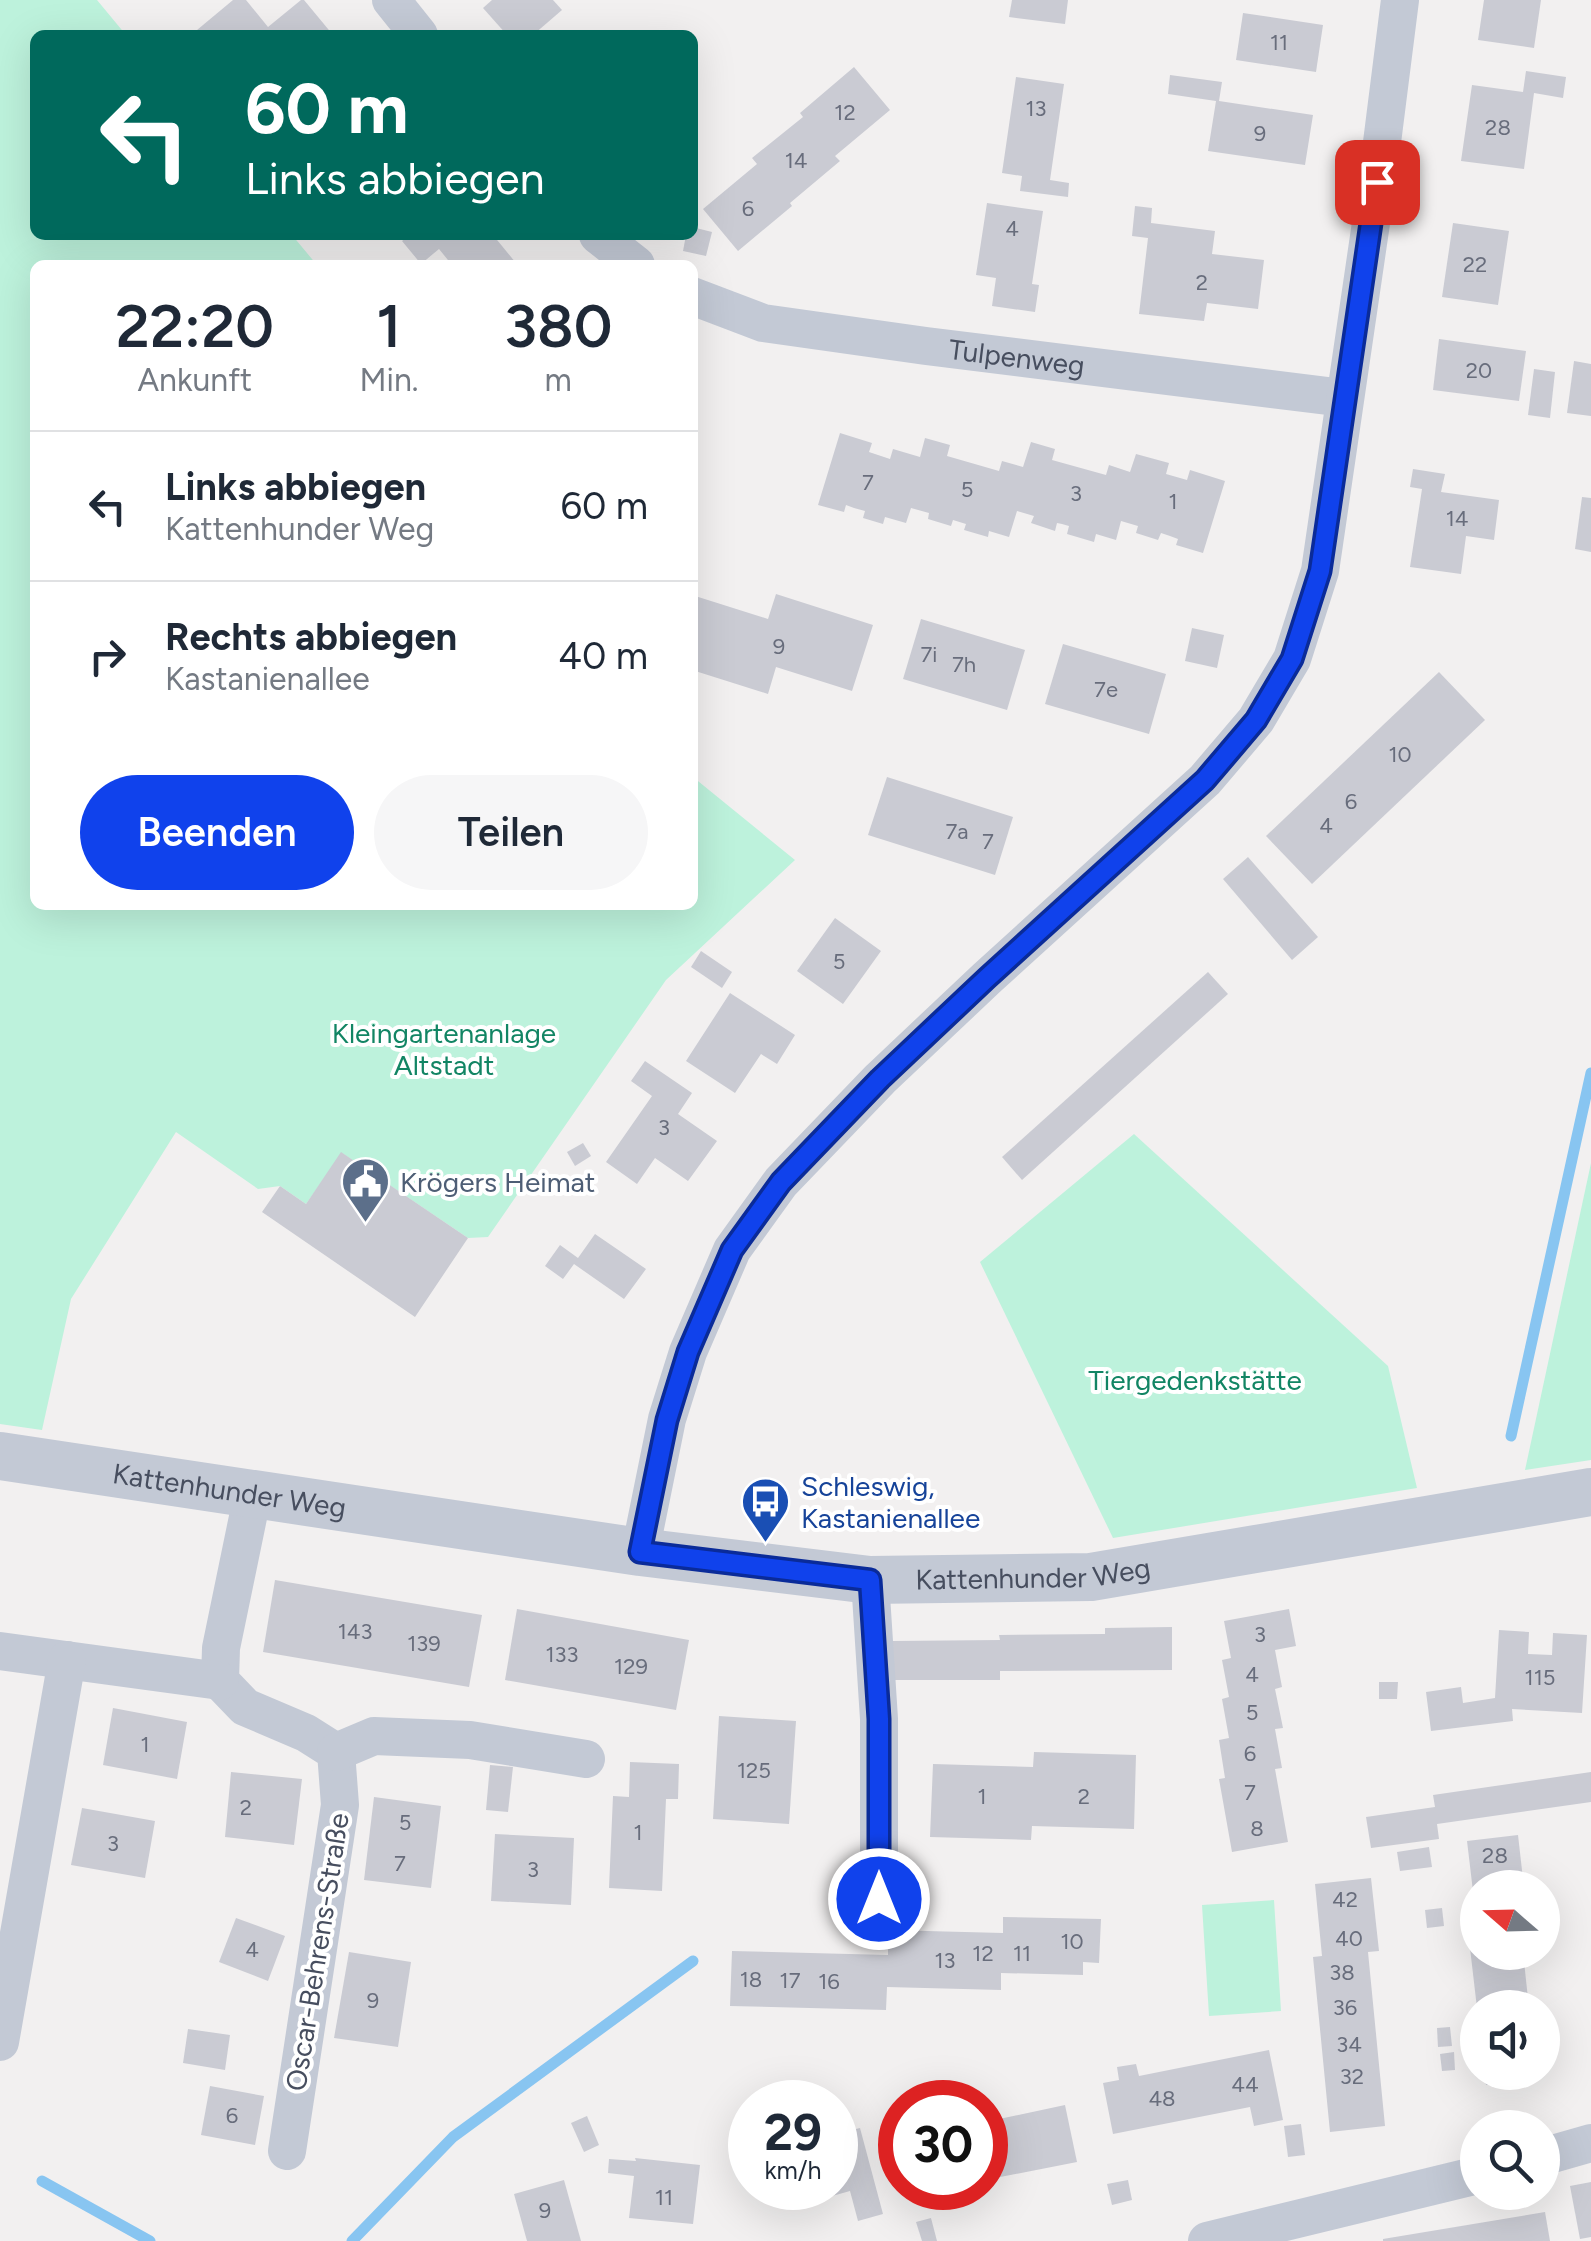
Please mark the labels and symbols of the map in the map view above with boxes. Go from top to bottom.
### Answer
house number: 11 [1270,29,1288,56]
house number: 13 [1025,95,1047,122]
house number: 12 [834,99,856,126]
house number: 28 [1485,114,1511,141]
house number: 9 [1254,120,1266,147]
pin [1335,140,1420,225]
house number: 14 [785,147,807,174]
house number: 6 [742,195,754,222]
house number: 4 [1005,215,1019,242]
house number: 22 [1463,251,1487,278]
house number: 2 [1196,269,1208,296]
street label: Tulpenweg [947,332,1087,383]
house number: 20 [1466,357,1492,384]
house number: 7 [862,469,874,496]
house number: 5 [961,476,973,503]
house number: 3 [1070,480,1082,507]
house number: 1 [1168,488,1178,515]
house number: 14 [1446,505,1468,532]
house number: 9 [773,633,785,660]
house number: 7i [921,641,937,668]
house number: 7h [952,651,976,678]
house number: 7e [1094,676,1118,703]
house number: 10 [1388,741,1412,768]
house number: 6 [1345,788,1357,815]
house number: 4 [1319,812,1333,839]
house number: 7a [945,818,969,845]
house number: 7 [982,828,994,855]
house number: 5 [833,948,845,975]
park label: Kleingartenanlage Altstadt [332,1016,556,1082]
house number: 3 [658,1114,670,1141]
public building icon: Krögers Heimat [339,1156,391,1224]
place label: Krögers Heimat [400,1165,595,1199]
park label: Tiergedenkstätte [1088,1363,1302,1397]
street label: Kattenhunder Weg [110,1456,348,1525]
place label: Schleswig, Kastanienallee [801,1469,980,1535]
bus stop icon: Schleswig, Kastanienallee [740,1476,792,1544]
street label: Kattenhunder Weg [915,1550,1153,1596]
house number: 143 [338,1618,372,1645]
house number: 3 [1254,1621,1266,1648]
house number: 139 [407,1630,441,1657]
house number: 133 [545,1641,579,1668]
house number: 129 [614,1653,648,1680]
house number: 4 [1245,1661,1259,1688]
house number: 115 [1525,1664,1555,1691]
house number: 5 [1246,1699,1258,1726]
house number: 1 [140,1731,150,1758]
house number: 6 [1244,1740,1256,1767]
house number: 125 [737,1757,771,1784]
house number: 7 [1244,1779,1256,1806]
house number: 1 [977,1783,987,1810]
house number: 2 [1078,1783,1090,1810]
house number: 2 [240,1794,252,1821]
house number: 5 [399,1809,411,1836]
street label: Oscar-Behrens-Straße [278,1811,356,2093]
house number: 8 [1250,1815,1264,1842]
house number: 1 [633,1819,643,1846]
house number: 3 [107,1830,119,1857]
house number: 28 [1482,1842,1508,1869]
position arrow [827,1847,931,1951]
house number: 7 [394,1850,406,1877]
house number: 3 [527,1856,539,1883]
north arrow [1460,1870,1560,1970]
house number: 42 [1332,1886,1358,1913]
house number: 40 [1335,1925,1363,1952]
house number: 10 [1060,1928,1084,1955]
house number: 4 [245,1936,259,1963]
house number: 12 [972,1940,994,1967]
house number: 11 [1013,1940,1031,1967]
house number: 13 [934,1947,956,1974]
house number: 38 [1329,1959,1355,1986]
house number: 18 [740,1966,762,1993]
house number: 17 [780,1967,801,1994]
house number: 16 [818,1968,840,1995]
house number: 9 [367,1987,379,2014]
house number: 36 [1333,1994,1357,2021]
house number: 34 [1336,2031,1362,2058]
house number: 32 [1340,2063,1364,2090]
house number: 44 [1231,2071,1259,2098]
speed limit sign: 30 [878,2080,1008,2210]
house number: 48 [1148,2085,1176,2112]
house number: 6 [226,2102,238,2129]
house number: 11 [655,2184,673,2211]
house number: 9 [539,2197,551,2224]

